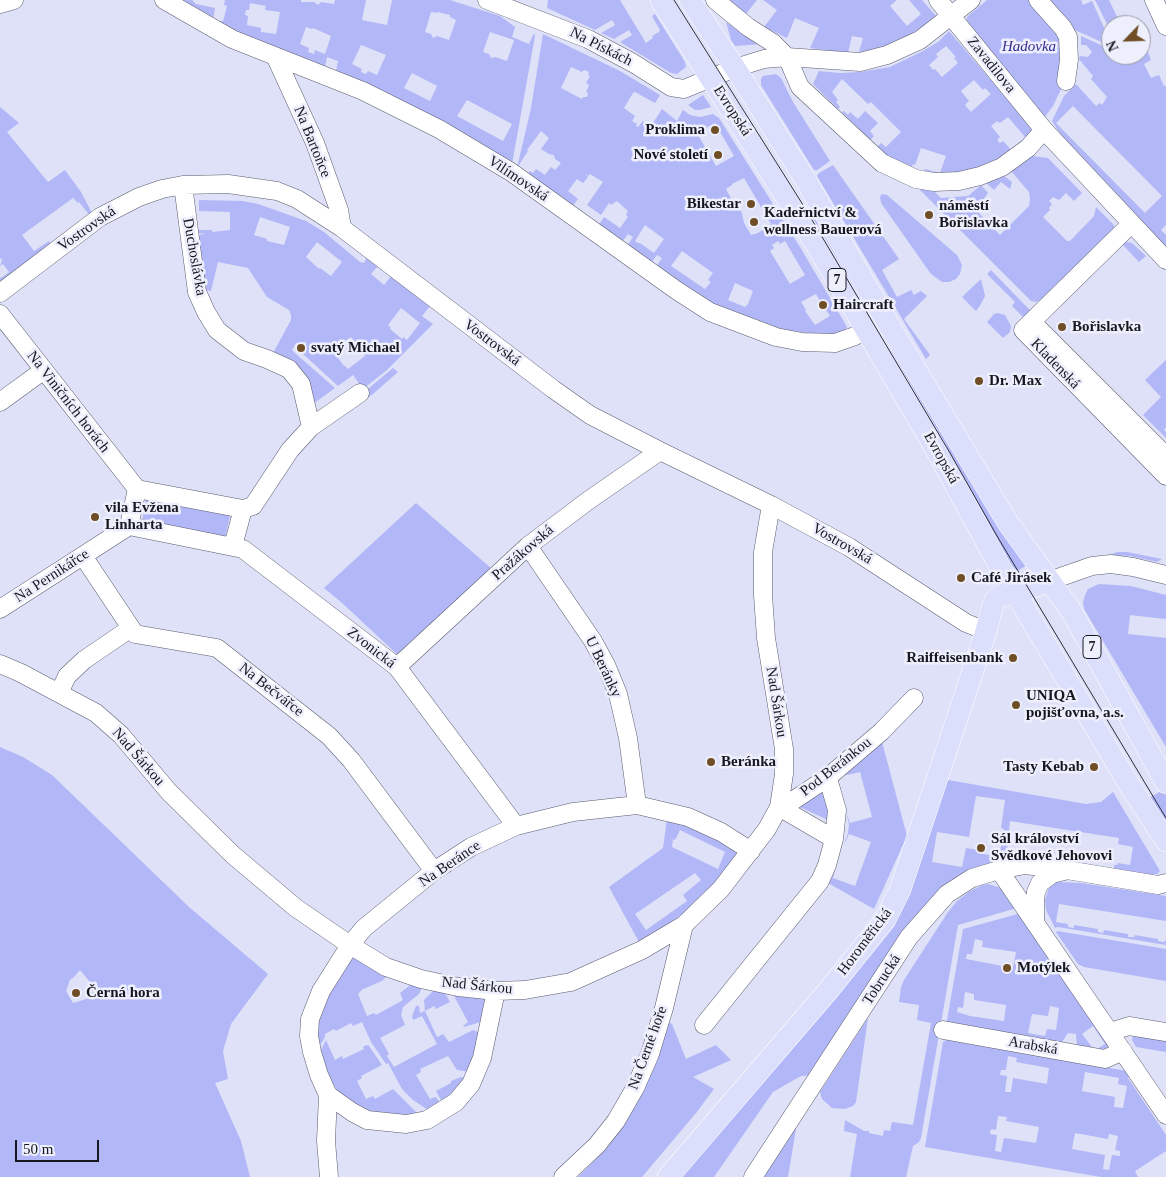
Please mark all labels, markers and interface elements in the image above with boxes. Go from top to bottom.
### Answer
north arrow [1101,15,1151,65]
street label: Na Pískách [567,24,635,70]
street label: Zavadilova [963,33,1019,97]
park label: Hadovka [1002,38,1056,56]
text: N [1104,38,1122,54]
street label: Evropská [709,82,755,140]
street label: Na Bartoňce [290,104,334,180]
place label: Proklima [645,121,705,139]
marker: Proklima [709,124,721,136]
place label: Nové století [633,146,708,164]
marker: Nové století [712,149,724,161]
street label: Vilímovská [484,152,552,206]
place label: Bikestar [687,195,741,213]
place label: náměstí Bořislavka [939,197,1008,232]
marker: Bikestar [745,198,757,210]
street label: Vostrovská [55,203,119,255]
place label: Kadeřnictví & wellness Bauerová [764,204,882,239]
marker: náměstí Bořislavka [923,209,935,221]
marker: Kadeřnictví & wellness Bauerová [748,216,760,228]
street label: Duchoslávka [178,217,210,297]
road number: 7 [828,268,846,292]
place label: Haircraft [833,296,894,314]
marker: Haircraft [817,299,829,311]
street label: Vostrovská [460,316,524,370]
place label: Bořislavka [1072,318,1141,336]
marker: Bořislavka [1056,321,1068,333]
street label: Kladenská [1027,335,1083,393]
place label: svatý Michael [311,339,400,357]
marker: svatý Michael [295,342,307,354]
street label: Na Viničních horách [23,348,113,456]
place label: Dr. Max [989,372,1042,390]
marker: Dr. Max [973,375,985,387]
street label: Evropská [919,429,963,487]
place label: vila Evžena Linharta [105,499,179,534]
marker: vila Evžena Linharta [89,511,101,523]
street label: Vostrovská [809,520,875,568]
street label: Pražákovská [488,521,558,585]
street label: Na Pernikářce [11,545,93,607]
place label: Café Jirásek [971,569,1051,587]
marker: Café Jirásek [955,572,967,584]
street label: Zvonická [343,623,399,673]
street label: U Beránky [581,634,625,700]
road number: 7 [1083,636,1101,659]
place label: Raiffeisenbank [906,649,1003,667]
marker: Raiffeisenbank [1007,652,1019,664]
street label: Na Bečvářce [235,659,307,721]
street label: Nad Šárkou [762,665,790,739]
place label: UNIQA pojišťovna, a.s. [1026,687,1124,722]
marker: UNIQA pojišťovna, a.s. [1010,699,1022,711]
street label: Nad Šárkou [108,724,168,790]
street label: Pod Beránkou [797,734,875,800]
place label: Beránka [721,753,776,771]
marker: Beránka [705,756,717,768]
place label: Tasty Kebab [1003,758,1084,776]
marker: Tasty Kebab [1088,761,1100,773]
place label: Sál království Svědkové Jehovovi [991,830,1112,865]
street label: Na Beránce [416,837,484,891]
marker: Sál království Svědkové Jehovovi [975,842,987,854]
street label: Horoměřická [834,905,896,979]
street label: Tobrucká [859,951,905,1009]
place label: Motýlek [1017,959,1070,977]
marker: Motýlek [1001,962,1013,974]
street label: Nad Šárkou [441,973,513,999]
place label: Černá hora [86,984,160,1002]
marker: Černá hora [70,987,82,999]
street label: Na Černé hoře [625,1004,671,1092]
street label: Arabská [1007,1033,1059,1059]
scale bar [18,1130,101,1162]
text: 50 m [23,1141,53,1157]

